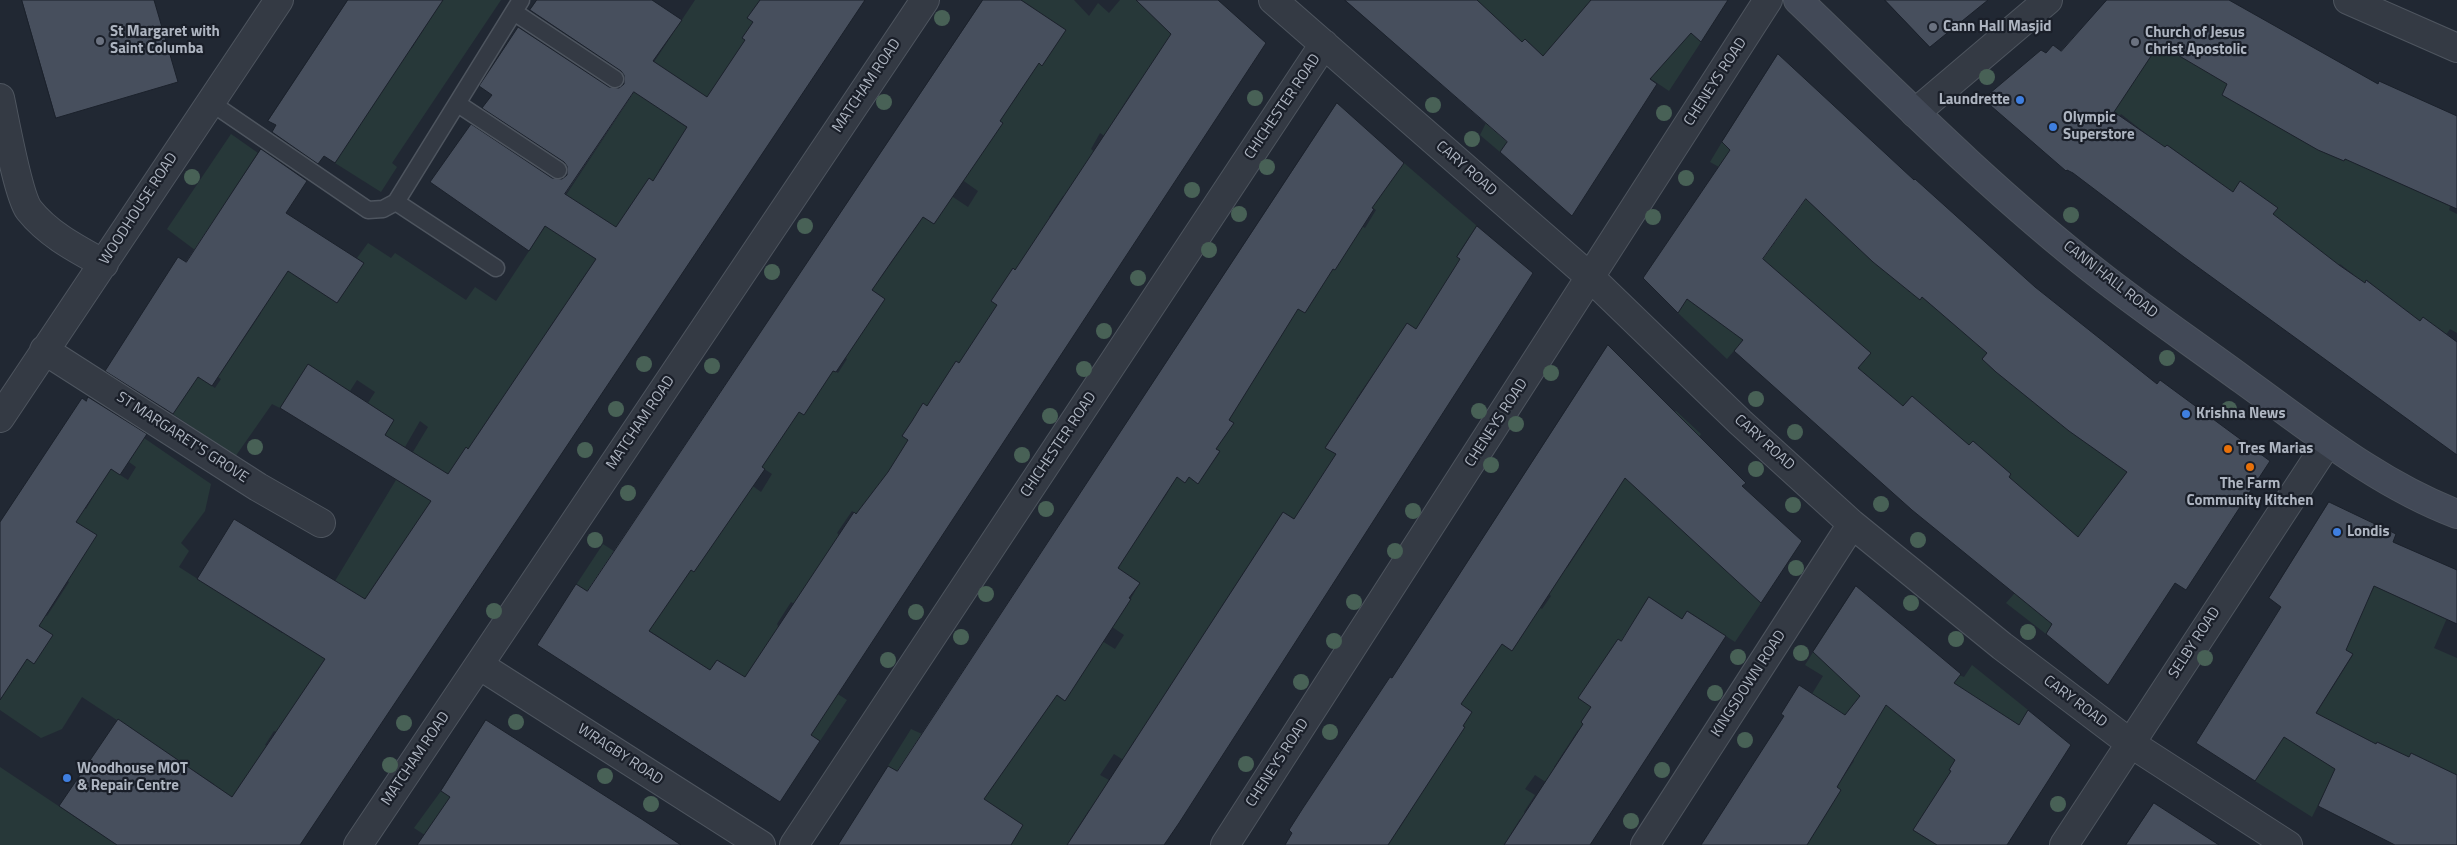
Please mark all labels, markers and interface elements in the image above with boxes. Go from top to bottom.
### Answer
place label: Cann Hall Masjid [1943,18,2052,36]
marker: Cann Hall Masjid [1927,21,1939,33]
place label: St Margaret with Saint Columba [110,23,220,58]
place label: Church of Jesus Christ Apostolic [2145,24,2247,59]
street label: CHENEYS ROAD [1681,34,1751,130]
marker: St Margaret with Saint Columba [94,35,106,47]
street label: MATCHAM ROAD [829,36,905,136]
marker: Church of Jesus Christ Apostolic [2129,36,2141,48]
street label: CHICHESTER ROAD [1241,51,1325,163]
place label: Laundrette [1939,91,2010,109]
marker: Laundrette [2014,94,2026,106]
place label: Olympic Superstore [2063,109,2135,144]
marker: Olympic Superstore [2047,121,2059,133]
street label: CARY ROAD [1432,138,1500,200]
street label: WOODHOUSE ROAD [96,150,182,268]
street label: CANN HALL ROAD [2059,238,2161,322]
street label: MATCHAM ROAD [603,373,679,473]
street label: CHENEYS ROAD [1462,375,1532,471]
street label: ST MARGARET'S GROVE [113,389,251,487]
street label: CHICHESTER ROAD [1017,389,1101,501]
place label: Krishna News [2196,405,2285,423]
marker: Krishna News [2180,408,2192,420]
street label: CARY ROAD [1730,411,1798,475]
place label: Tres Marias [2238,440,2313,458]
marker: Tres Marias [2222,443,2234,455]
marker: The Farm Community Kitchen [2244,461,2256,473]
place label: The Farm Community Kitchen [2186,475,2314,510]
place label: Londis [2347,523,2390,541]
marker: Londis [2331,526,2343,538]
street label: SELBY ROAD [2165,604,2225,682]
street label: KINGSDOWN ROAD [1708,627,1790,741]
street label: CARY ROAD [2040,672,2110,732]
street label: MATCHAM ROAD [378,709,454,809]
street label: CHENEYS ROAD [1243,715,1313,811]
street label: WRAGBY ROAD [574,721,666,789]
place label: Woodhouse MOT & Repair Centre [77,760,188,795]
marker: Woodhouse MOT & Repair Centre [61,772,73,784]

